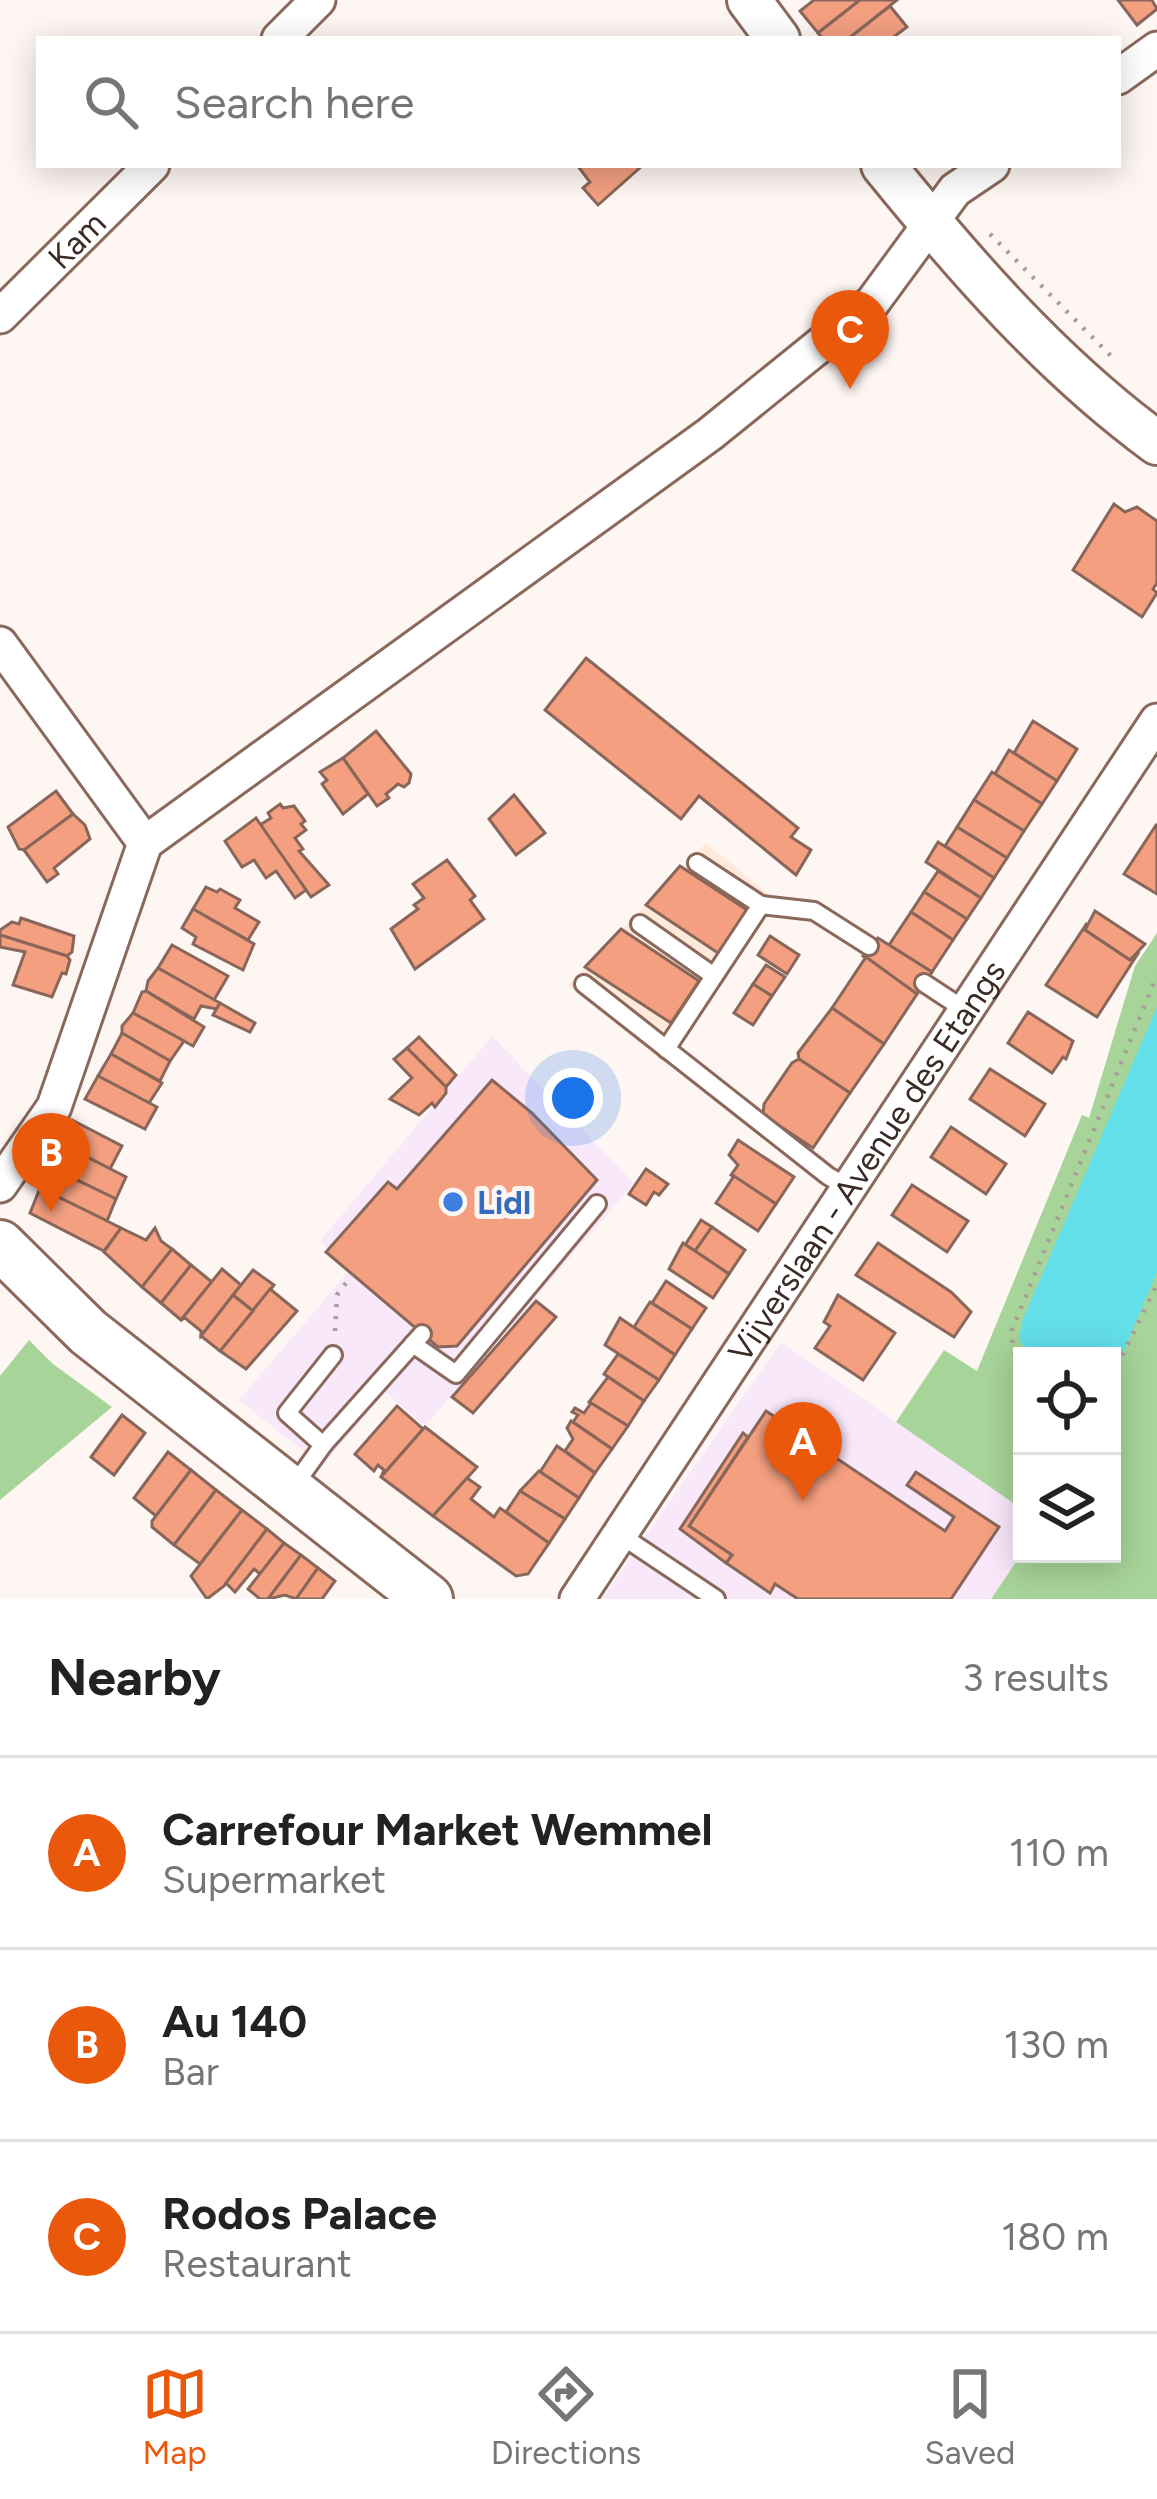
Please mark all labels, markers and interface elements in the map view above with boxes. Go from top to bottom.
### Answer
search box [36,36,1121,168]
icon: search [78,69,144,135]
text: Search here [174,75,414,129]
street label: Kam [40,203,113,277]
pin: C [811,290,889,389]
street label: Vijverslaan - Avenue des Etangs [720,953,1013,1369]
your location [543,1068,603,1128]
pin: B [12,1113,90,1212]
place label: Lidl [477,1183,531,1222]
marker: Lidl [440,1189,466,1215]
map controls [1013,1347,1121,1563]
button: locate [1013,1347,1121,1455]
pin: A [764,1402,842,1501]
button: layers [1013,1455,1121,1563]
text: Nearby [48,1647,221,1708]
text: 3 results [962,1654,1109,1701]
text: Carrefour Market Wemmel [162,1802,712,1856]
text: A [73,1829,101,1876]
text: 110 m [1009,1829,1109,1876]
text: Supermarket [162,1856,386,1903]
text: Au 140 [162,1994,307,2048]
text: B [75,2021,99,2068]
text: 130 m [1004,2021,1109,2068]
text: Bar [162,2048,219,2095]
text: Rodos Palace [162,2186,437,2240]
text: C [73,2213,101,2260]
text: 180 m [1001,2213,1109,2260]
text: Restaurant [162,2240,352,2287]
tab: Map [142,2361,208,2472]
tab: Directions [491,2361,641,2472]
tab: Saved [924,2361,1015,2472]

